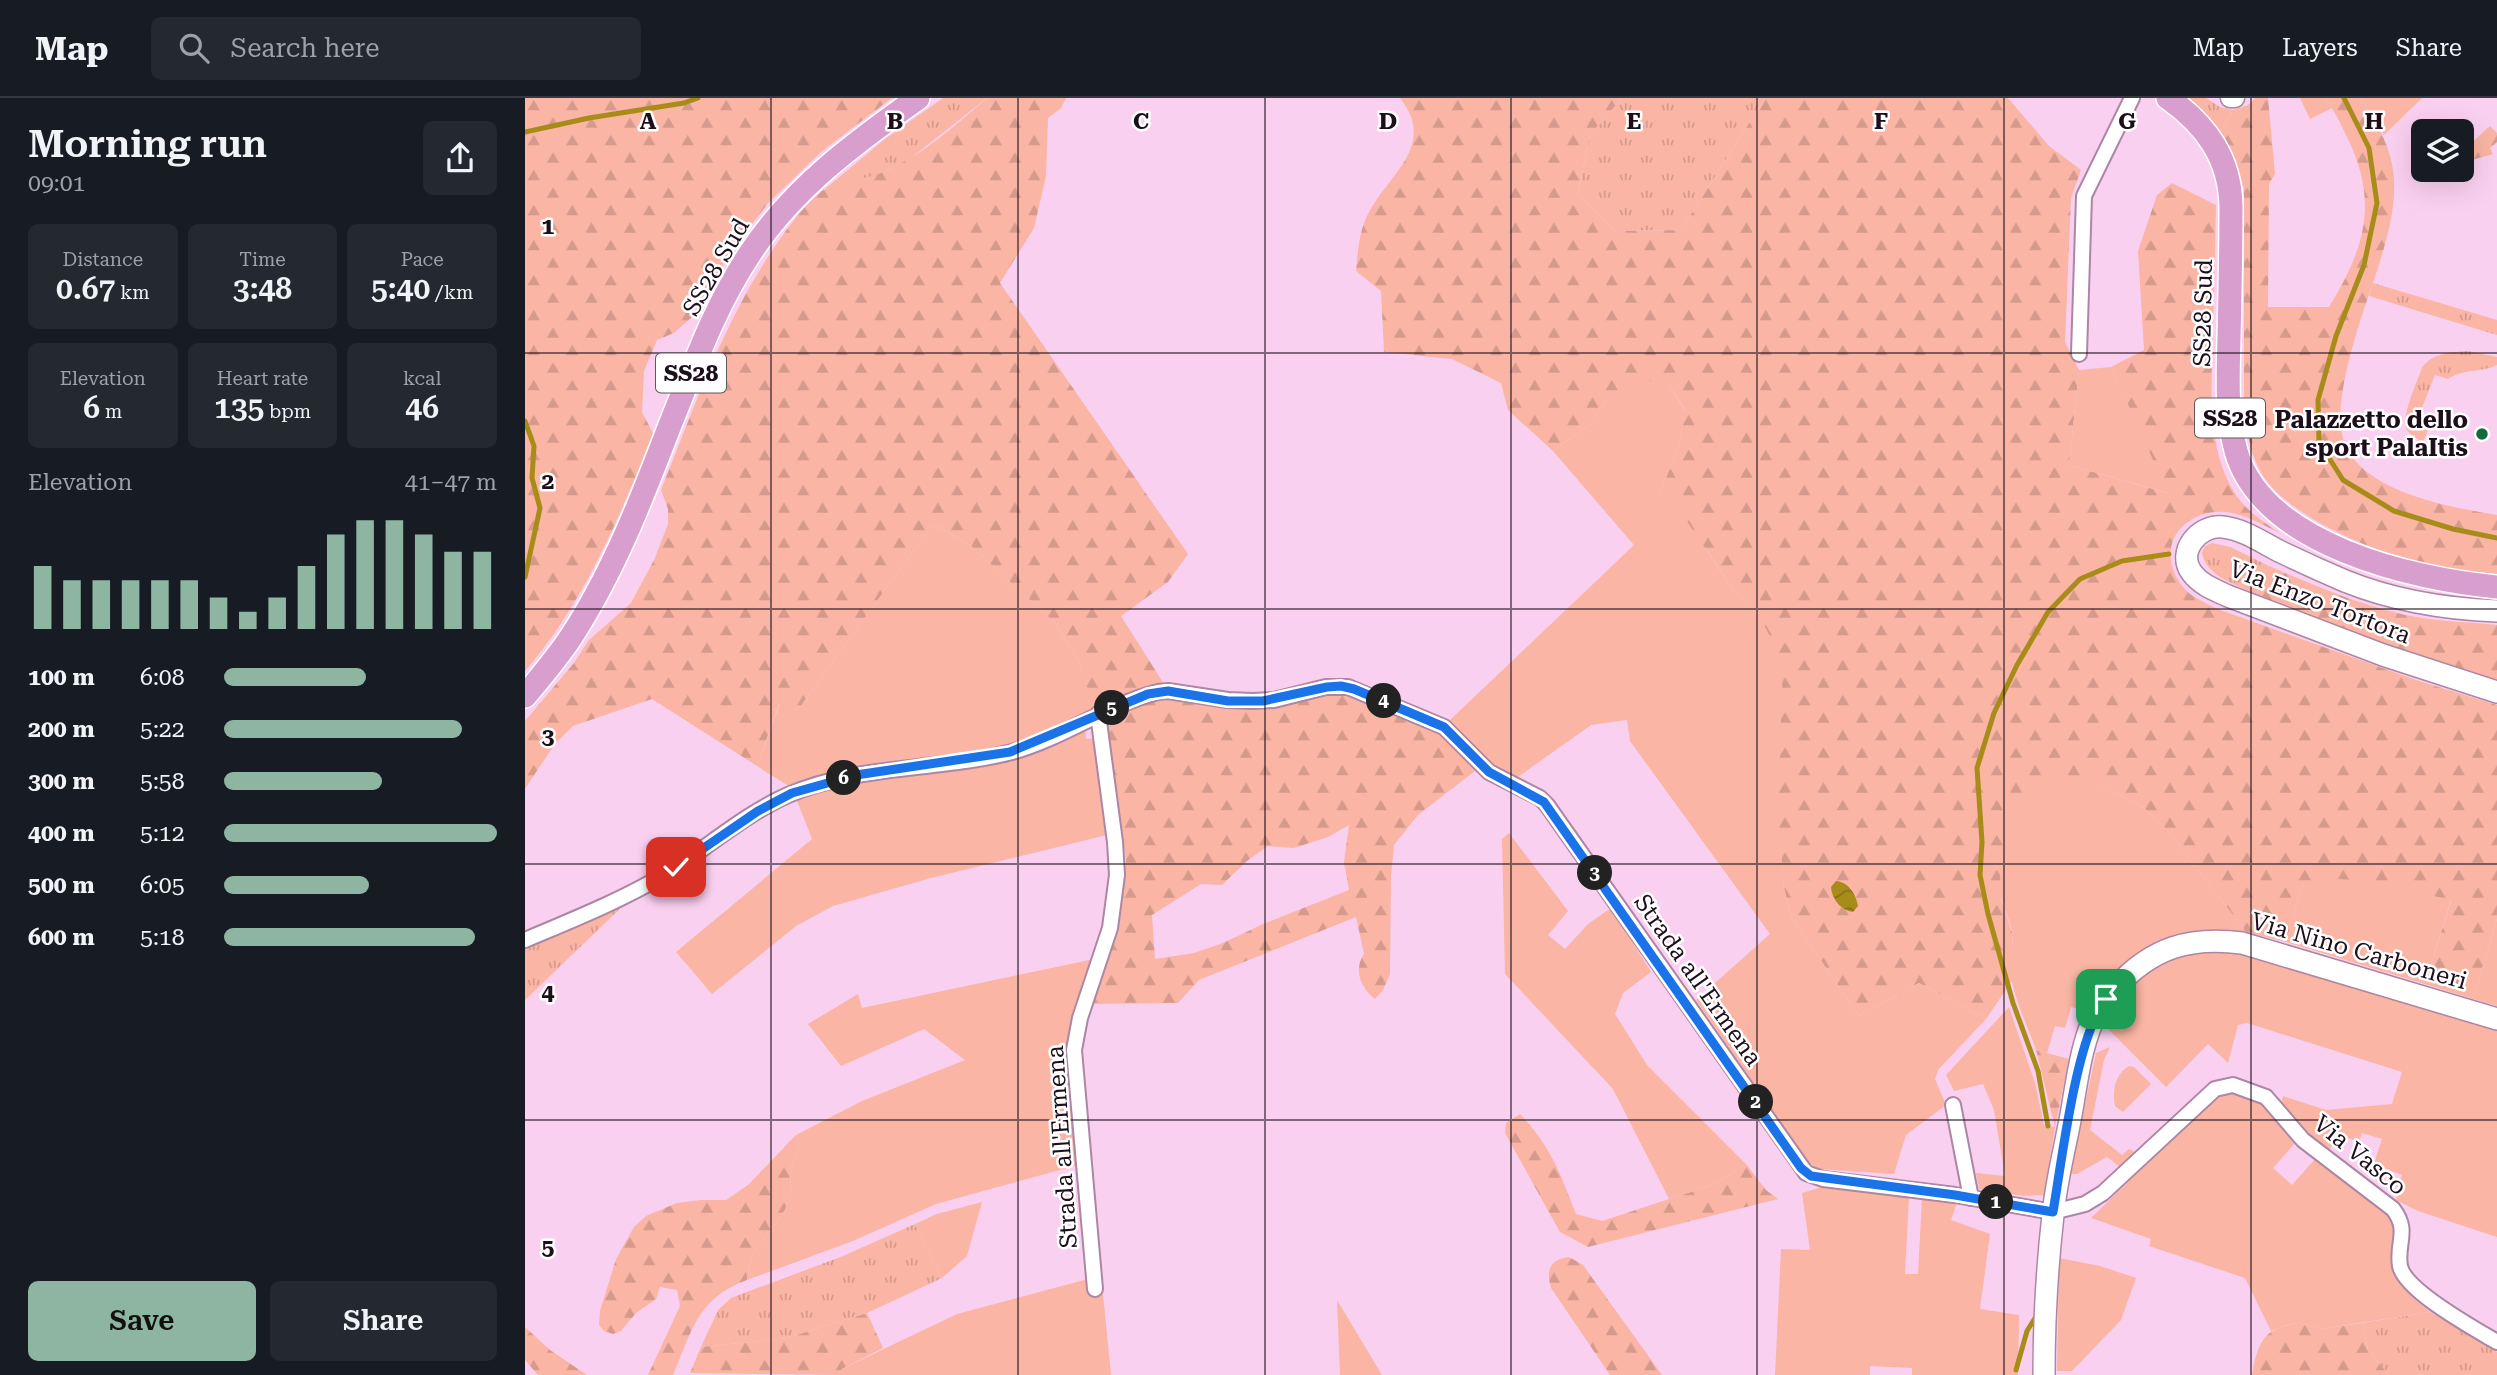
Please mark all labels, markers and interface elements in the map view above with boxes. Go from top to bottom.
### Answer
search box [151,17,641,80]
text: Map [35,29,109,68]
icon: search [175,29,213,67]
text: Search here [231,33,380,63]
text: Map [2193,34,2244,62]
text: Layers [2282,34,2358,62]
text: Share [2396,34,2462,62]
text: A [640,108,657,135]
text: B [887,108,903,135]
text: C [1133,108,1149,135]
text: D [1379,108,1397,135]
text: E [1627,108,1641,135]
text: F [1874,108,1888,135]
text: G [2118,108,2136,135]
text: H [2365,108,2384,135]
map controls [2411,119,2474,182]
button: layers [2411,119,2474,182]
button: share [423,121,497,195]
text: Morning run [28,122,267,166]
text: 09:01 [28,170,85,197]
text: 1 [542,213,555,240]
street label: SS28 Sud [677,213,755,321]
text: Distance [63,248,143,271]
text: Time [239,248,286,271]
text: Pace [401,248,444,271]
street label: SS28 Sud [2188,259,2218,367]
text: 0.67 [56,271,115,306]
text: 3:48 [233,271,292,306]
text: 5:40 [371,271,430,306]
text: km [115,281,150,304]
text: /km [430,281,473,304]
road number: SS28 [656,354,726,392]
text: Elevation [60,367,146,390]
text: Heart rate [217,367,308,390]
text: kcal [403,367,441,390]
text: 6 [83,390,100,425]
text: 135 [214,390,264,425]
text: 46 [405,390,439,425]
road number: SS28 [2195,398,2265,438]
text: m [100,400,122,423]
text: bpm [264,400,311,423]
place label: Palazzetto dello sport PalaItis [2274,406,2468,462]
marker: Palazzetto dello sport PalaItis [2474,426,2490,442]
text: 2 [542,468,554,495]
text: Elevation [28,469,132,496]
text: 41–47 m [405,469,497,496]
street label: Via Enzo Tortora [2225,555,2415,649]
text: 100 m [28,664,95,691]
text: 6:08 [140,664,185,691]
pin: 4 [1367,684,1401,718]
text: 4 [1378,689,1389,712]
pin: 5 [1095,690,1129,726]
text: 5 [1106,696,1117,719]
text: 200 m [28,716,95,743]
text: 5:22 [140,716,185,743]
text: 3 [542,723,555,750]
pin: 6 [827,760,861,796]
text: 6 [838,766,849,789]
text: 300 m [28,768,95,795]
text: 5:58 [140,768,185,795]
text: 400 m [28,820,95,847]
text: 5:12 [140,820,185,847]
pin [646,837,706,897]
icon: check [657,848,695,886]
pin: 3 [1577,856,1613,890]
text: 3 [1589,861,1600,884]
text: 500 m [28,872,95,899]
text: 6:05 [140,872,185,899]
street label: Strada all'Ermena [1628,889,1768,1071]
street label: Via Nino Carboneri [2248,907,2470,995]
text: 600 m [28,924,95,951]
text: 5:18 [140,924,185,951]
pin [2076,969,2136,1029]
text: 4 [542,979,555,1006]
icon: arrive [2087,980,2125,1018]
street label: Strada all'Ermena [1041,1045,1083,1249]
pin: 2 [1739,1084,1773,1119]
text: 2 [1750,1090,1761,1113]
street label: Via Vasco [2308,1109,2412,1201]
pin: 1 [1979,1184,2013,1220]
text: 1 [1990,1190,2001,1213]
text: 5 [542,1234,555,1261]
button: Save [28,1281,256,1361]
button: Share [270,1281,497,1361]

